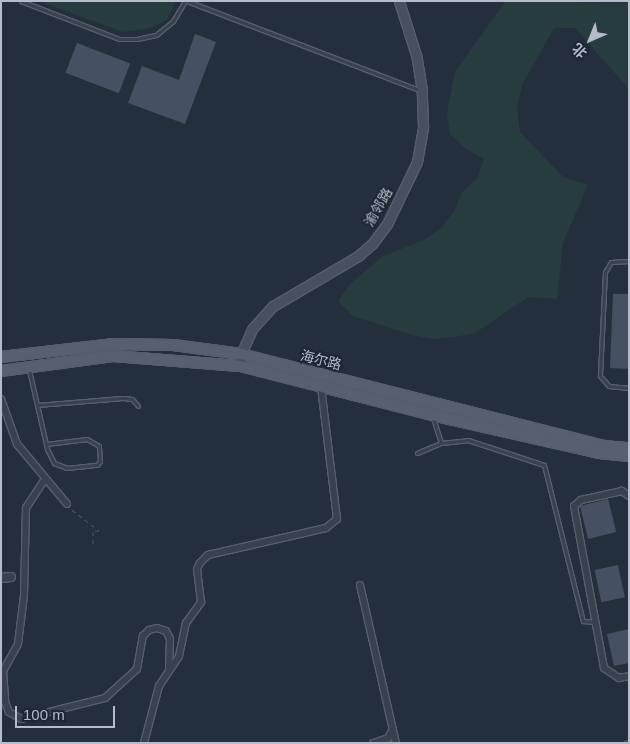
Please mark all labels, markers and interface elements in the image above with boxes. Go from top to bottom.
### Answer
north arrow [565,15,615,65]
text: 北 [569,40,590,61]
street label: 渝邻路 [360,185,396,229]
street label: 海尔路 [299,347,343,373]
scale bar [18,696,118,728]
text: 100 m [23,706,65,723]

